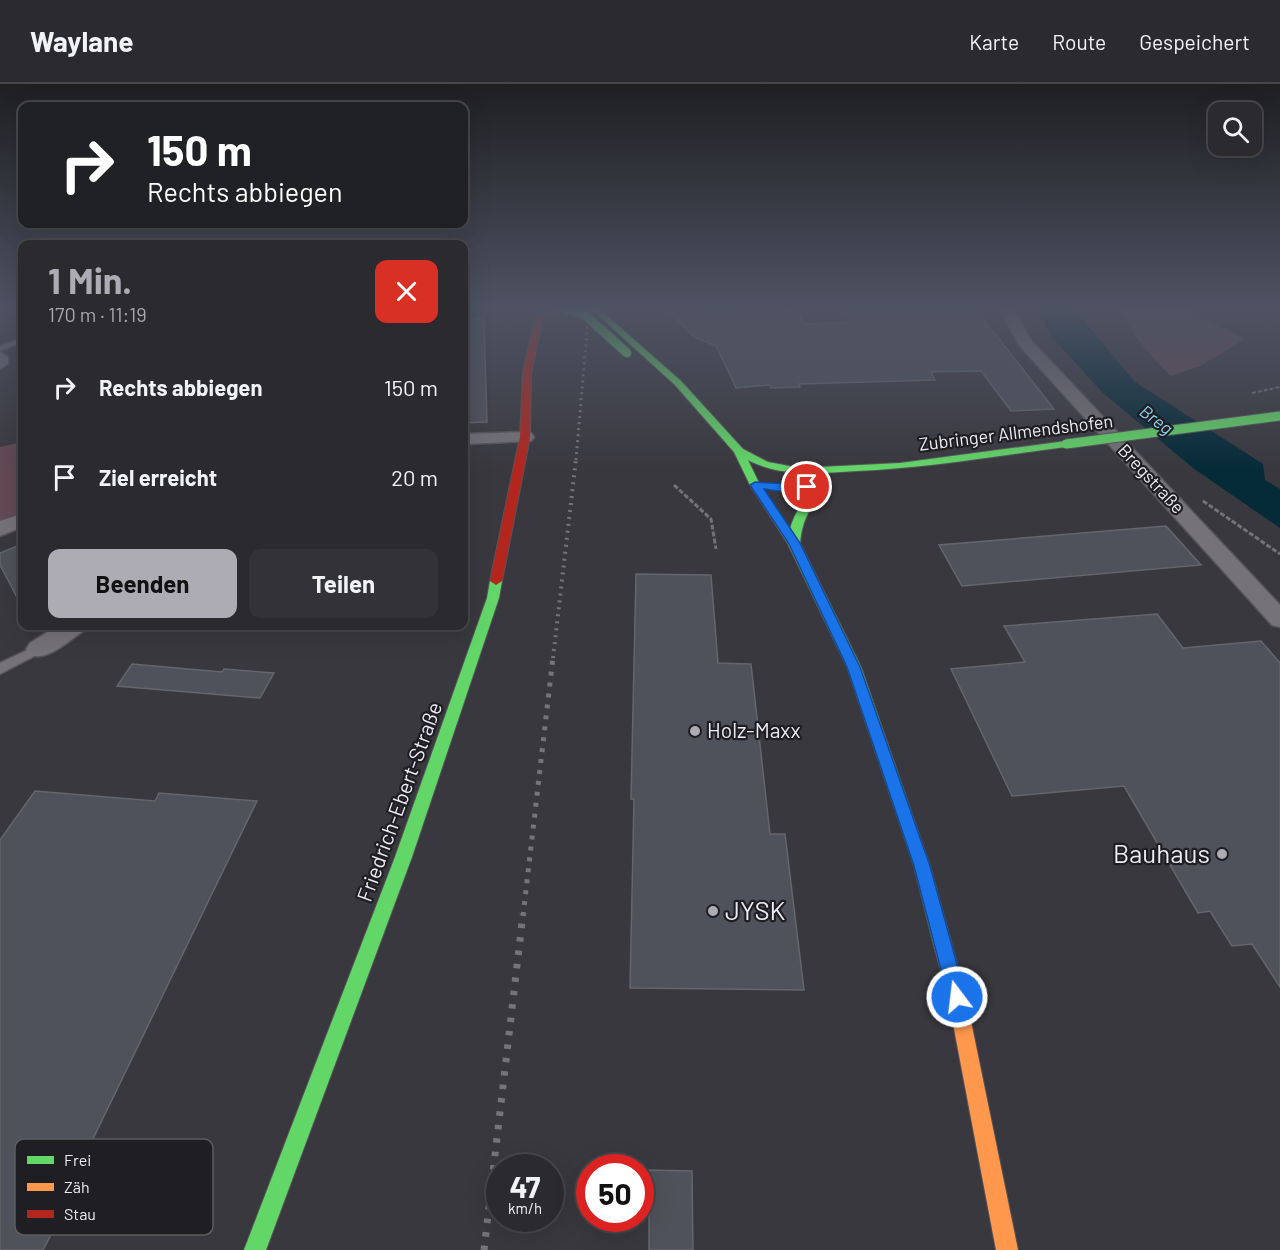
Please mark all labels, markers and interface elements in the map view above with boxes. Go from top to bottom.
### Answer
text: Waylane [30,24,134,58]
text: Karte [969,29,1019,54]
text: Route [1052,29,1106,54]
text: Gespeichert [1139,29,1250,54]
map controls [1208,102,1262,156]
button: search [1208,102,1262,156]
text: 150 m [147,124,252,174]
icon: right [48,126,126,204]
text: Rechts abbiegen [147,175,343,207]
text: 1 Min. [48,258,132,301]
button: close [375,260,438,323]
text: 170 m · 11:19 [48,302,147,326]
icon: right [48,371,81,404]
text: Rechts abbiegen [99,374,262,400]
text: 150 m [384,374,438,400]
water label: Breg [1136,400,1178,439]
street label: Zubringer Allmendshofen [918,409,1114,455]
street label: Bregstraße [1114,439,1190,518]
icon: arrive [48,461,81,494]
pin [781,461,832,512]
text: Ziel erreicht [99,464,217,490]
text: 20 m [391,464,438,490]
icon: arrive [790,470,823,503]
button: Beenden [48,549,237,618]
button: Teilen [249,549,438,618]
street label: Friedrich-Ebert-Straße [351,698,446,905]
place label: Holz-Maxx [707,717,800,742]
marker: Holz-Maxx [688,724,702,738]
place label: Bauhaus [1113,837,1210,868]
marker: Bauhaus [1215,847,1229,861]
place label: JYSK [725,894,786,925]
marker: JYSK [706,904,720,918]
position arrow [925,965,989,1029]
legend [15,1139,213,1235]
text: Frei [64,1150,91,1169]
speed limit sign: 50 [576,1154,654,1232]
text: 47 [510,1168,540,1204]
text: Zäh [64,1177,90,1196]
text: km/h [508,1199,542,1217]
text: Stau [64,1204,96,1223]

